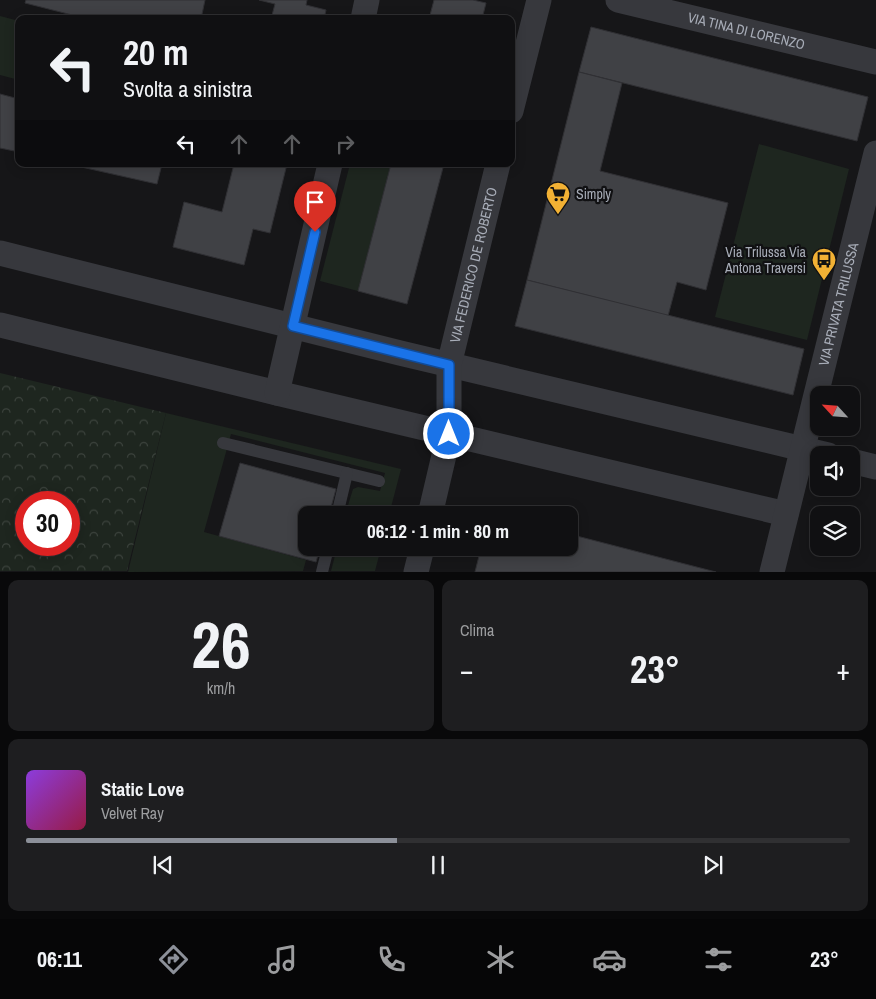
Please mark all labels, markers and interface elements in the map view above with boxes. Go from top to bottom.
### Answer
street label: VIA TINA DI LORENZO [686,8,807,54]
text: 20 m [123,29,188,76]
icon: left [40,35,105,100]
text: Svolta a sinistra [123,74,252,104]
icon: left [172,130,200,158]
icon: ahead [225,130,253,158]
icon: ahead [278,130,306,158]
icon: right [331,130,359,158]
pin [294,181,336,232]
supermarket icon: Simply [545,181,571,215]
place label: Simply [576,185,611,203]
street label: VIA FEDERICO DE ROBERTO [446,186,501,345]
icon: arrive [301,188,329,216]
street label: VIA PRIVATA TRILUSSA [815,240,863,368]
place label: Via Trilussa Via Antona Traversi [724,243,807,277]
bus stop icon: Via Trilussa Via Antona Traversi [811,247,837,281]
north arrow [810,386,860,436]
map controls [810,386,860,556]
position arrow [422,407,474,459]
button: sound [810,446,860,496]
speed limit sign: 30 [15,491,80,556]
button: layers [810,506,860,556]
text: 06:12 · 1 min · 80 m [367,518,509,544]
text: 26 [191,601,251,688]
text: Clima [460,619,494,641]
text: 23° [630,644,680,695]
text: − [460,651,473,689]
text: + [837,651,850,689]
text: km/h [207,677,235,699]
text: Static Love [101,776,184,802]
text: Velvet Ray [101,802,164,824]
icon: previous [149,851,177,879]
icon: pause [424,851,452,879]
icon: next [699,851,727,879]
icon: directions [156,942,191,977]
icon: music [265,942,300,977]
icon: phone [374,942,409,977]
icon: climate [483,942,518,977]
icon: car [592,942,627,977]
icon: filters [701,942,736,977]
text: 06:11 [37,944,82,974]
text: 23° [810,944,839,974]

